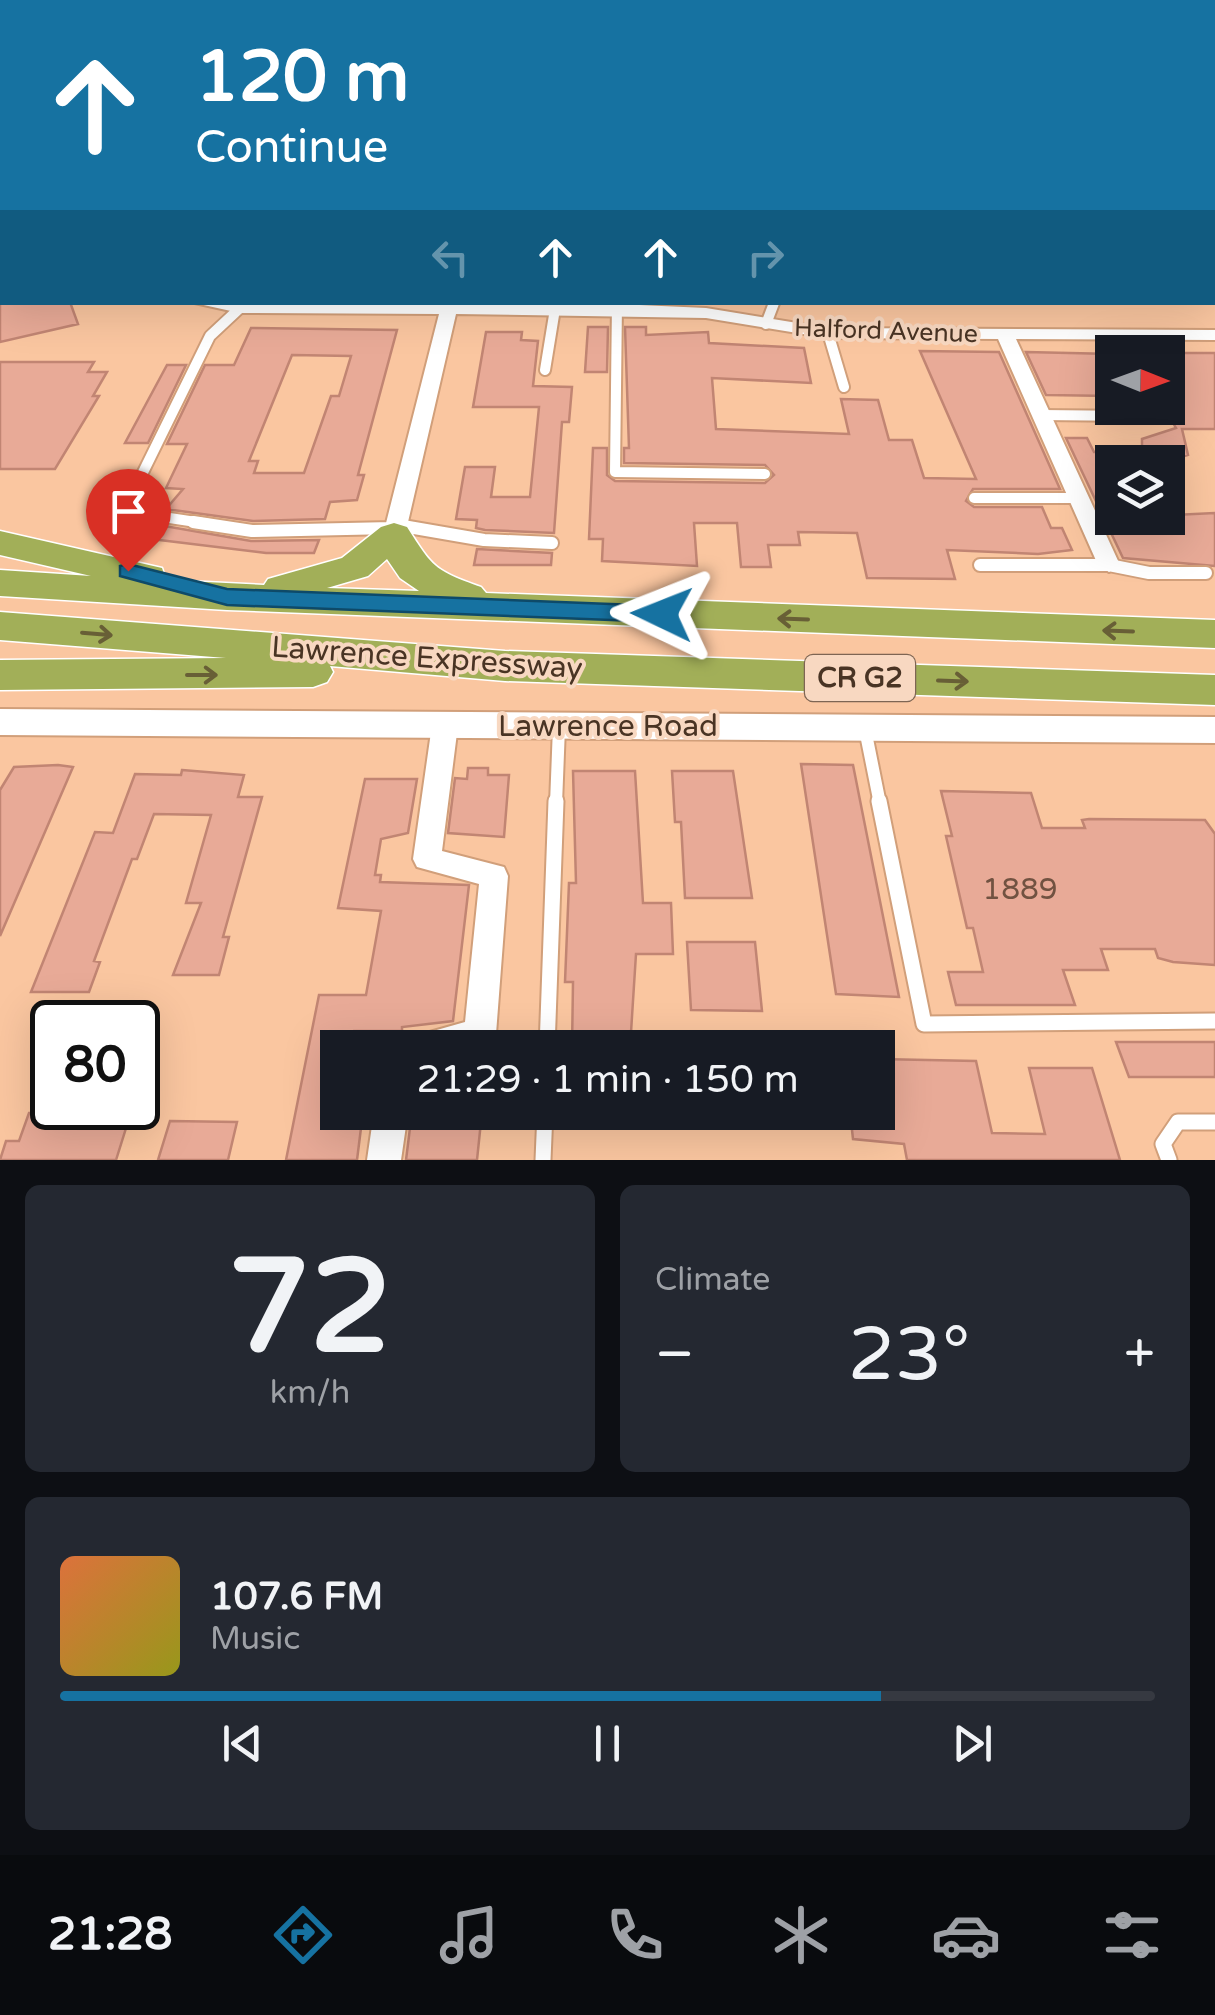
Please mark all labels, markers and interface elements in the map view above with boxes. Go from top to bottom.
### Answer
text: 120 m [195,36,409,120]
icon: ahead [30,40,160,170]
text: Continue [195,121,388,175]
icon: left [423,230,478,285]
icon: ahead [528,230,583,285]
icon: ahead [633,230,688,285]
icon: right [738,230,793,285]
street label: Halford Avenue [793,313,979,349]
north arrow [1095,335,1185,425]
map controls [1095,335,1185,535]
button: layers [1095,445,1185,535]
pin [86,469,171,572]
icon: arrive [101,484,156,539]
position arrow [610,562,714,666]
one-way arrow [777,609,809,628]
one-way arrow [1102,621,1134,640]
one-way arrow [81,624,113,643]
street label: Lawrence Expressway [270,629,584,687]
road number: CR G2 [805,655,915,701]
one-way arrow [186,665,218,684]
one-way arrow [936,672,968,691]
street label: Lawrence Road [498,708,718,745]
house number: 1889 [982,871,1058,908]
speed limit sign: 80 [30,1000,160,1130]
text: 21:29 · 1 min · 150 m [416,1057,799,1103]
text: 72 [228,1231,392,1387]
text: Climate [655,1261,770,1299]
text: 23° [848,1310,970,1400]
text: − [655,1322,694,1388]
text: + [1124,1322,1155,1388]
text: km/h [270,1374,350,1412]
text: 107.6 FM [210,1574,383,1620]
text: Music [210,1620,300,1658]
icon: previous [215,1716,270,1771]
icon: pause [580,1716,635,1771]
icon: next [945,1716,1000,1771]
icon: directions [268,1900,338,1970]
icon: music [434,1900,504,1970]
icon: phone [600,1900,670,1970]
icon: climate [766,1900,836,1970]
icon: car [931,1900,1001,1970]
icon: filters [1097,1900,1167,1970]
text: 21:28 [48,1908,173,1962]

